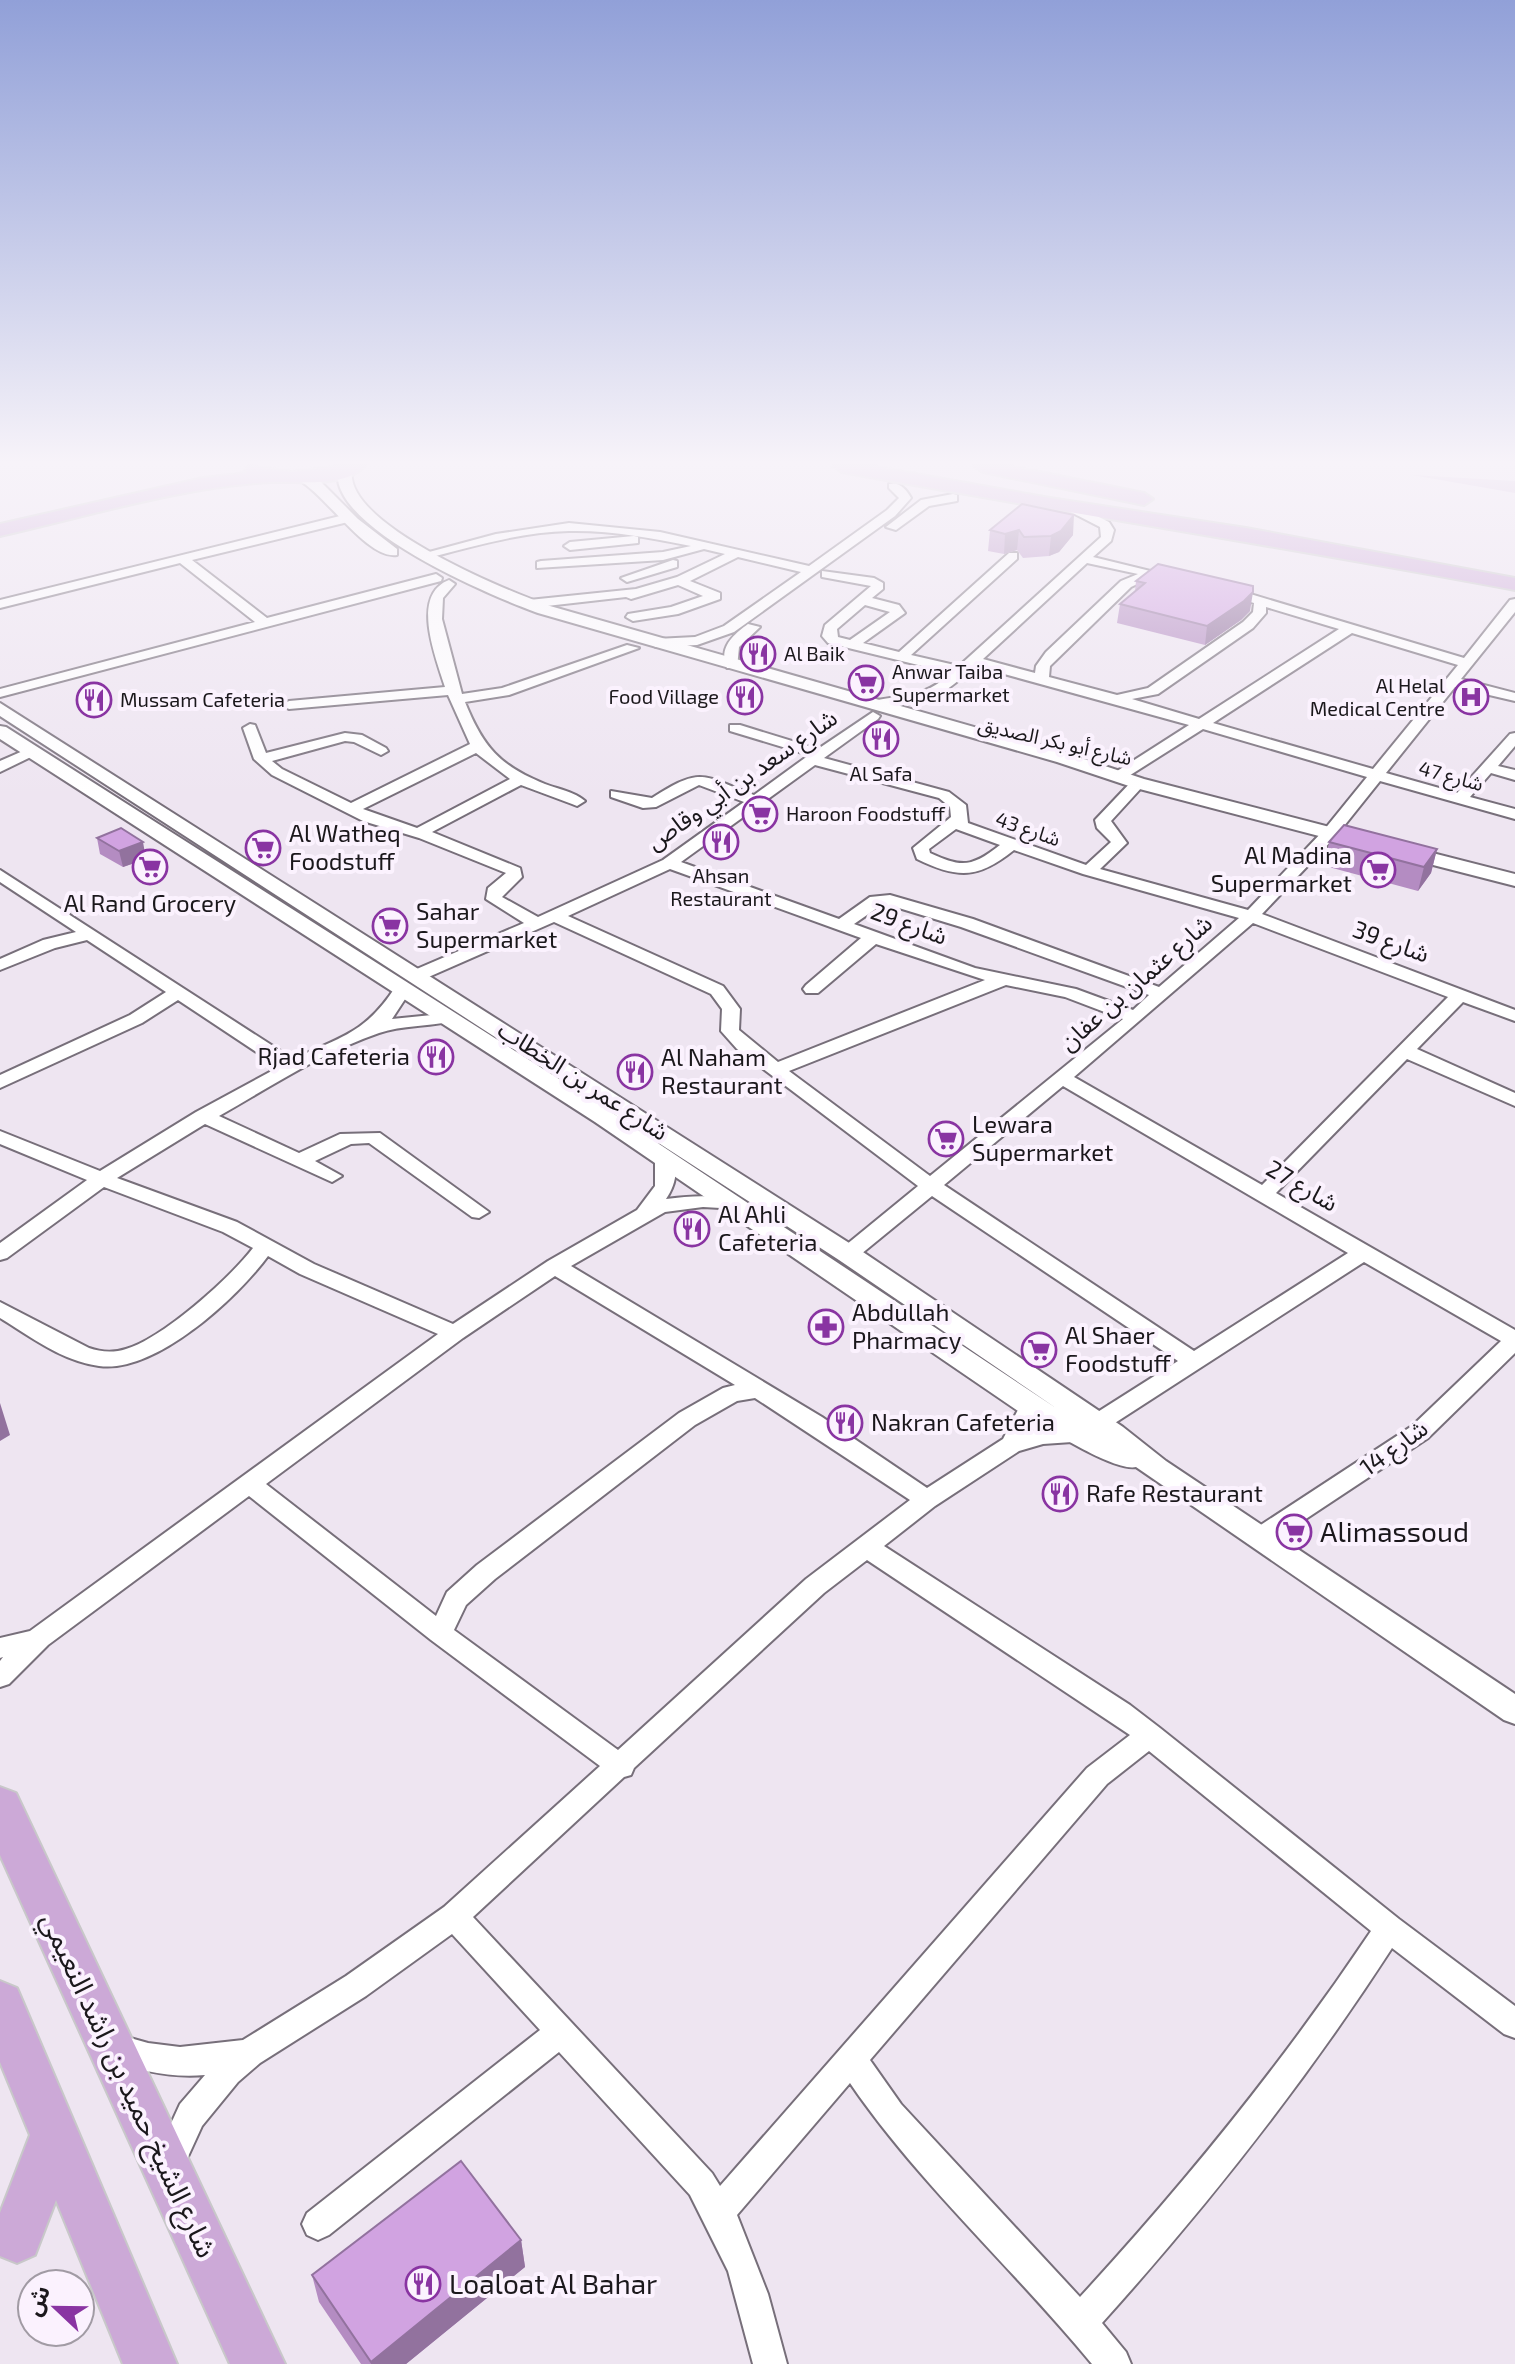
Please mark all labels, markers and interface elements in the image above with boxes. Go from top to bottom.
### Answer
restaurant icon: Al Baik [739,635,777,673]
place label: Al Baik [784,641,845,665]
place label: Anwar Taiba Supermarket [892,659,1010,706]
supermarket icon: Anwar Taiba Supermarket [847,664,885,702]
place label: Al Helal Medical Centre [1310,673,1445,720]
restaurant icon: Food Village [726,678,764,716]
hospital icon: Al Helal Medical Centre [1452,678,1490,716]
restaurant icon: Mussam Cafeteria [75,681,113,719]
place label: Food Village [609,684,719,708]
place label: Mussam Cafeteria [120,687,285,711]
street label: شارع سعد بن أبي وقاص [640,702,845,860]
street label: شارع أبو بكر الصديق [975,711,1134,773]
restaurant icon: Al Safa [862,720,900,758]
street label: شارع 47 [1415,755,1486,799]
place label: Al Safa [849,761,913,785]
supermarket icon: Haroon Foodstuff [741,795,779,833]
place label: Haroon Foodstuff [786,801,946,825]
street label: شارع 43 [992,806,1064,854]
place label: Al Watheq Foodstuff [289,818,401,875]
restaurant icon: Ahsan Restaurant [702,823,740,861]
supermarket icon: Al Watheq Foodstuff [244,829,282,867]
place label: Al Madina Supermarket [1211,840,1352,897]
supermarket icon: Al Rand Grocery [131,848,169,886]
supermarket icon: Al Madina Supermarket [1359,851,1397,889]
place label: Ahsan Restaurant [670,863,772,910]
place label: Al Rand Grocery [64,888,237,917]
street label: شارع 29 [866,895,952,954]
place label: Sahar Supermarket [416,896,557,953]
supermarket icon: Sahar Supermarket [371,907,409,945]
street label: شارع عثمان بن عفان [1053,908,1220,1059]
street label: شارع 39 [1348,913,1434,972]
street label: شارع عمر بن الخطاب [491,1014,674,1149]
restaurant icon: Rjad Cafeteria [417,1038,455,1076]
place label: Rjad Cafeteria [257,1041,410,1070]
place label: Al Naham Restaurant [661,1042,783,1099]
restaurant icon: Al Naham Restaurant [616,1053,654,1091]
place label: Lewara Supermarket [972,1109,1113,1166]
supermarket icon: Lewara Supermarket [927,1120,965,1158]
street label: شارع 27 [1260,1153,1344,1220]
place label: Al Ahli Cafeteria [718,1199,817,1256]
restaurant icon: Al Ahli Cafeteria [673,1210,711,1248]
place label: Abdullah Pharmacy [852,1297,962,1354]
pharmacy icon: Abdullah Pharmacy [807,1308,845,1346]
place label: Al Shaer Foodstuff [1065,1320,1172,1377]
supermarket icon: Al Shaer Foodstuff [1020,1331,1058,1369]
restaurant icon: Nakran Cafeteria [826,1404,864,1442]
place label: Nakran Cafeteria [871,1407,1055,1436]
street label: شارع 14 [1354,1413,1435,1484]
restaurant icon: Rafe Restaurant [1041,1475,1079,1513]
place label: Rafe Restaurant [1086,1478,1263,1507]
supermarket icon: Alimassoud [1275,1513,1313,1551]
place label: Alimassoud [1320,1514,1469,1548]
street label: شارع الشيخ حميد بن راشد النعيمي [30,1907,225,2265]
restaurant icon: Loaloat Al Bahar [404,2265,442,2303]
place label: Loaloat Al Bahar [449,2266,657,2300]
north arrow [16,2268,96,2348]
text: ش [19,2281,55,2319]

